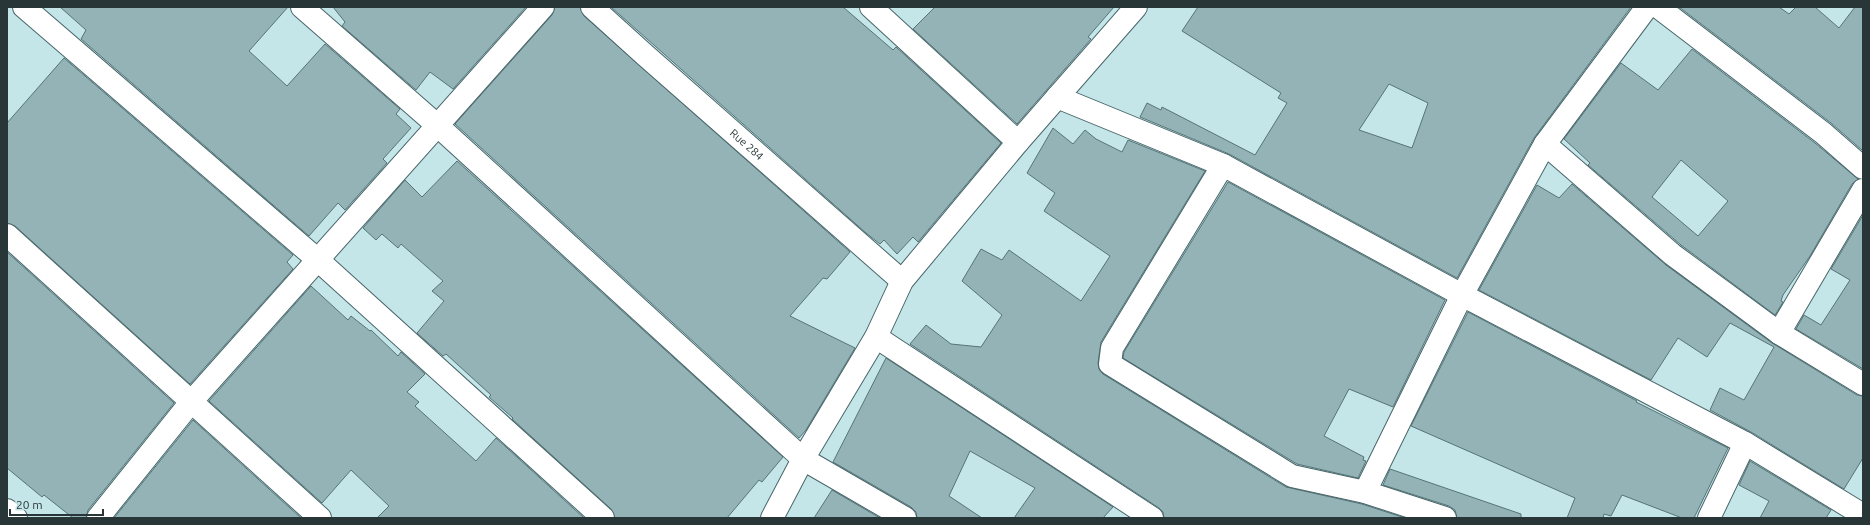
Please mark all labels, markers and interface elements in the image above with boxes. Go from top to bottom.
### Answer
street label: Rue 284 [728,127,766,162]
scale bar [10,491,103,517]
text: 20 m [16,498,43,511]

